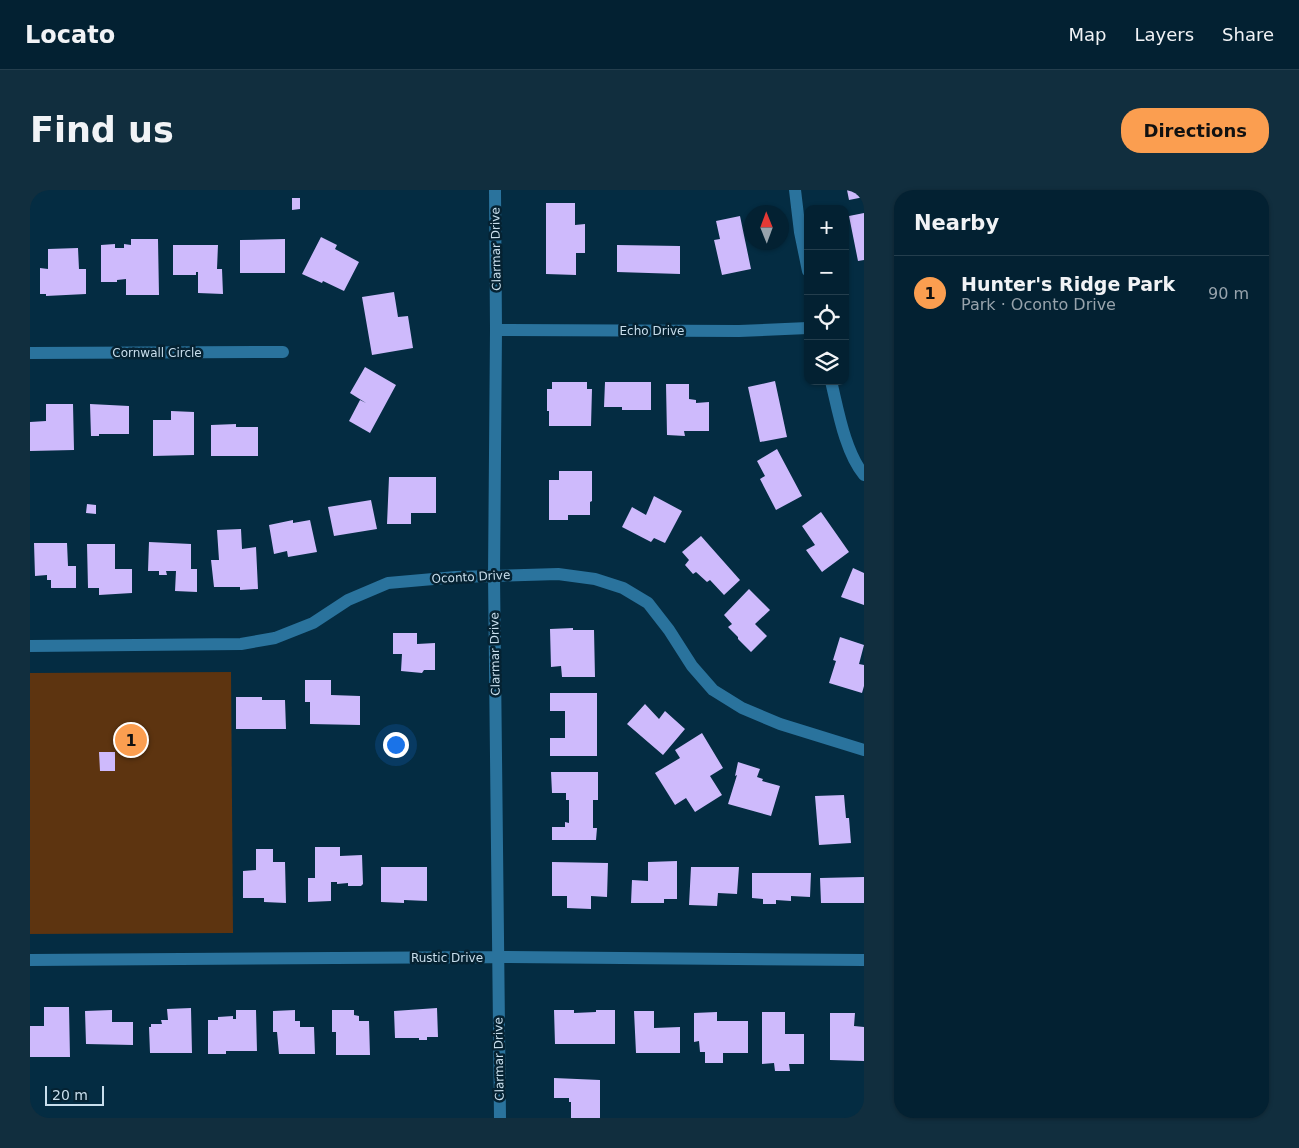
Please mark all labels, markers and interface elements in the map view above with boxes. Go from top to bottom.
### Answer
text: Locato [25,21,115,49]
text: Map [1068,24,1106,45]
text: Layers [1134,24,1194,45]
text: Share [1222,24,1274,45]
button: Directions [1121,108,1269,153]
text: Find us [30,110,174,150]
north arrow [744,205,789,250]
map controls [804,205,849,385]
button: + [804,205,849,250]
street label: Clarmar Drive [488,207,504,291]
text: Nearby [914,211,999,235]
button: − [804,250,849,295]
text: Hunter's Ridge Park [961,273,1175,295]
text: 1 [924,284,936,303]
text: 90 m [1208,284,1249,303]
button: locate [804,295,849,340]
text: Park · Oconto Drive [961,295,1116,314]
street label: Echo Drive [620,324,684,338]
button: layers [804,340,849,385]
street label: Cornwall Circle [112,346,202,360]
street label: Oconto Drive [431,568,511,586]
street label: Clarmar Drive [487,612,503,696]
pin: 1 [115,721,147,759]
your location [383,732,409,758]
street label: Rustic Drive [411,951,483,965]
street label: Clarmar Drive [491,1017,507,1101]
scale bar [45,1083,104,1106]
text: 20 m [52,1087,88,1103]

